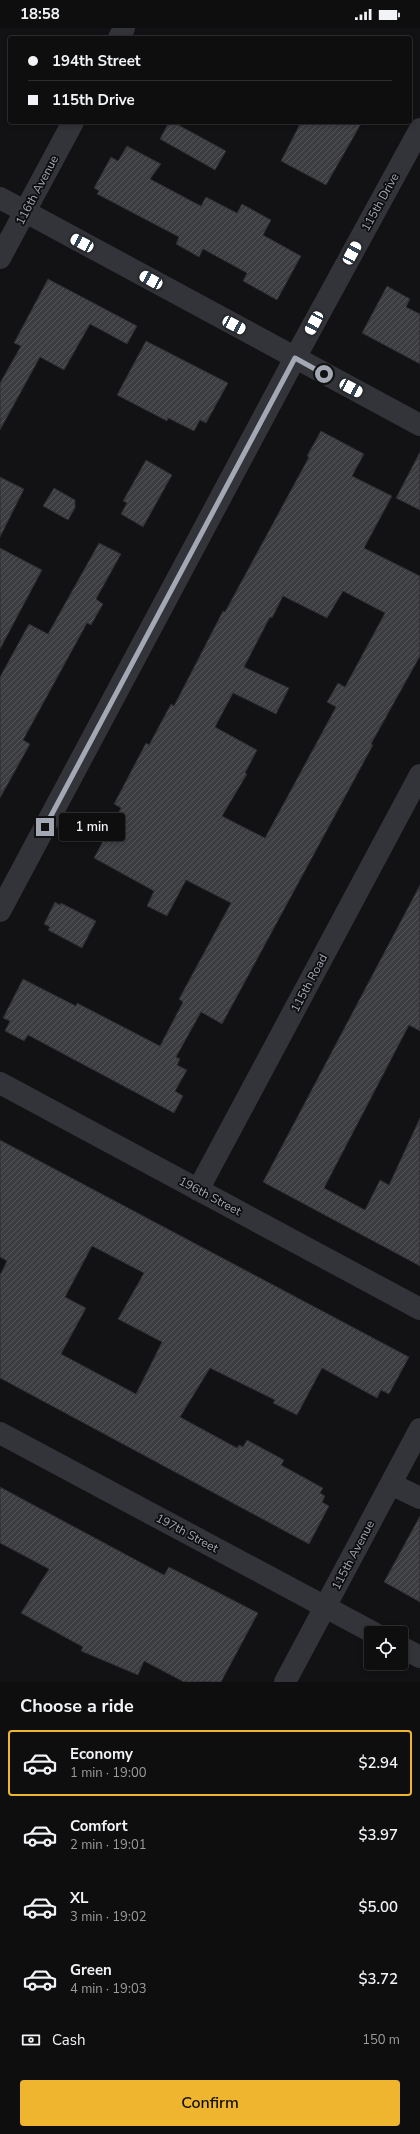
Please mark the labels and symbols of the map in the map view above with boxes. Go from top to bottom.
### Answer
street label: 116th Avenue [12,152,62,228]
street label: 115th Drive [357,170,403,234]
car [69,232,95,254]
car [341,240,363,266]
car [138,269,164,291]
car [303,310,325,336]
car [221,314,247,336]
route start [315,365,333,383]
car [338,377,364,399]
callout: 1 min [59,813,125,841]
route end [36,818,54,836]
street label: 115th Road [287,951,331,1015]
street label: 196th Street [176,1173,245,1220]
street label: 197th Street [153,1510,222,1557]
street label: 115th Avenue [328,1517,378,1593]

